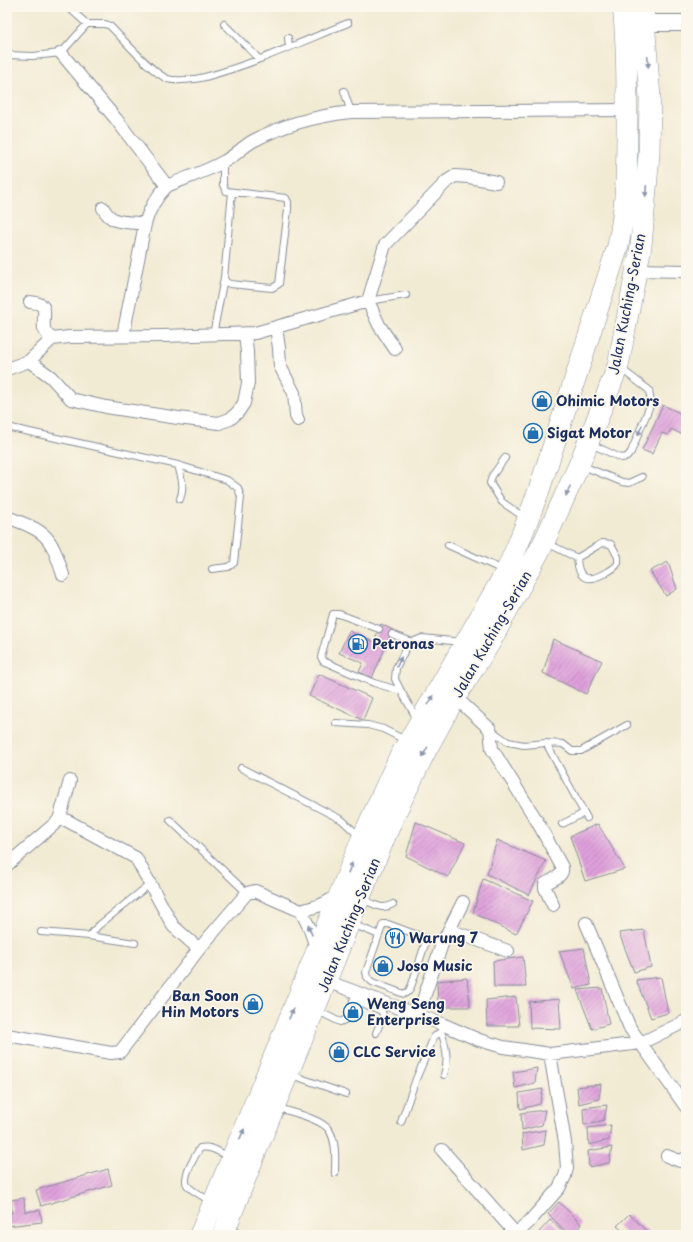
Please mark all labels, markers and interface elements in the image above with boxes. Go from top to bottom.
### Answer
one-way arrow [644,56,651,68]
one-way arrow [642,185,649,197]
street label: Jalan Kuching-Serian [603,231,651,376]
shop icon: Ohimic Motors [531,390,553,412]
place label: Ohimic Motors [556,390,659,411]
shop icon: Sigat Motor [522,422,544,444]
place label: Sigat Motor [547,422,633,443]
one-way arrow [637,424,643,436]
one-way arrow [565,486,571,497]
street label: Jalan Kuching-Serian [447,566,537,701]
fuel station icon: Petronas [347,633,369,655]
place label: Petronas [372,633,435,654]
one-way arrow [396,656,402,668]
one-way arrow [428,695,435,706]
one-way arrow [421,747,428,758]
street label: Jalan Kuching-Serian [312,854,385,995]
one-way arrow [348,861,354,873]
one-way arrow [307,925,313,936]
restaurant icon: Warung 7 [384,927,406,949]
place label: Warung 7 [409,927,479,948]
shop icon: Joso Music [372,955,394,977]
place label: Joso Music [397,955,473,976]
place label: Ban Soon Hin Motors [161,985,239,1022]
shop icon: Ban Soon Hin Motors [242,993,264,1015]
place label: Weng Seng Enterprise [367,993,445,1030]
shop icon: Weng Seng Enterprise [342,1001,364,1023]
one-way arrow [289,1008,295,1020]
shop icon: CLC Service [328,1041,350,1063]
place label: CLC Service [353,1041,436,1062]
one-way arrow [239,1129,245,1140]

